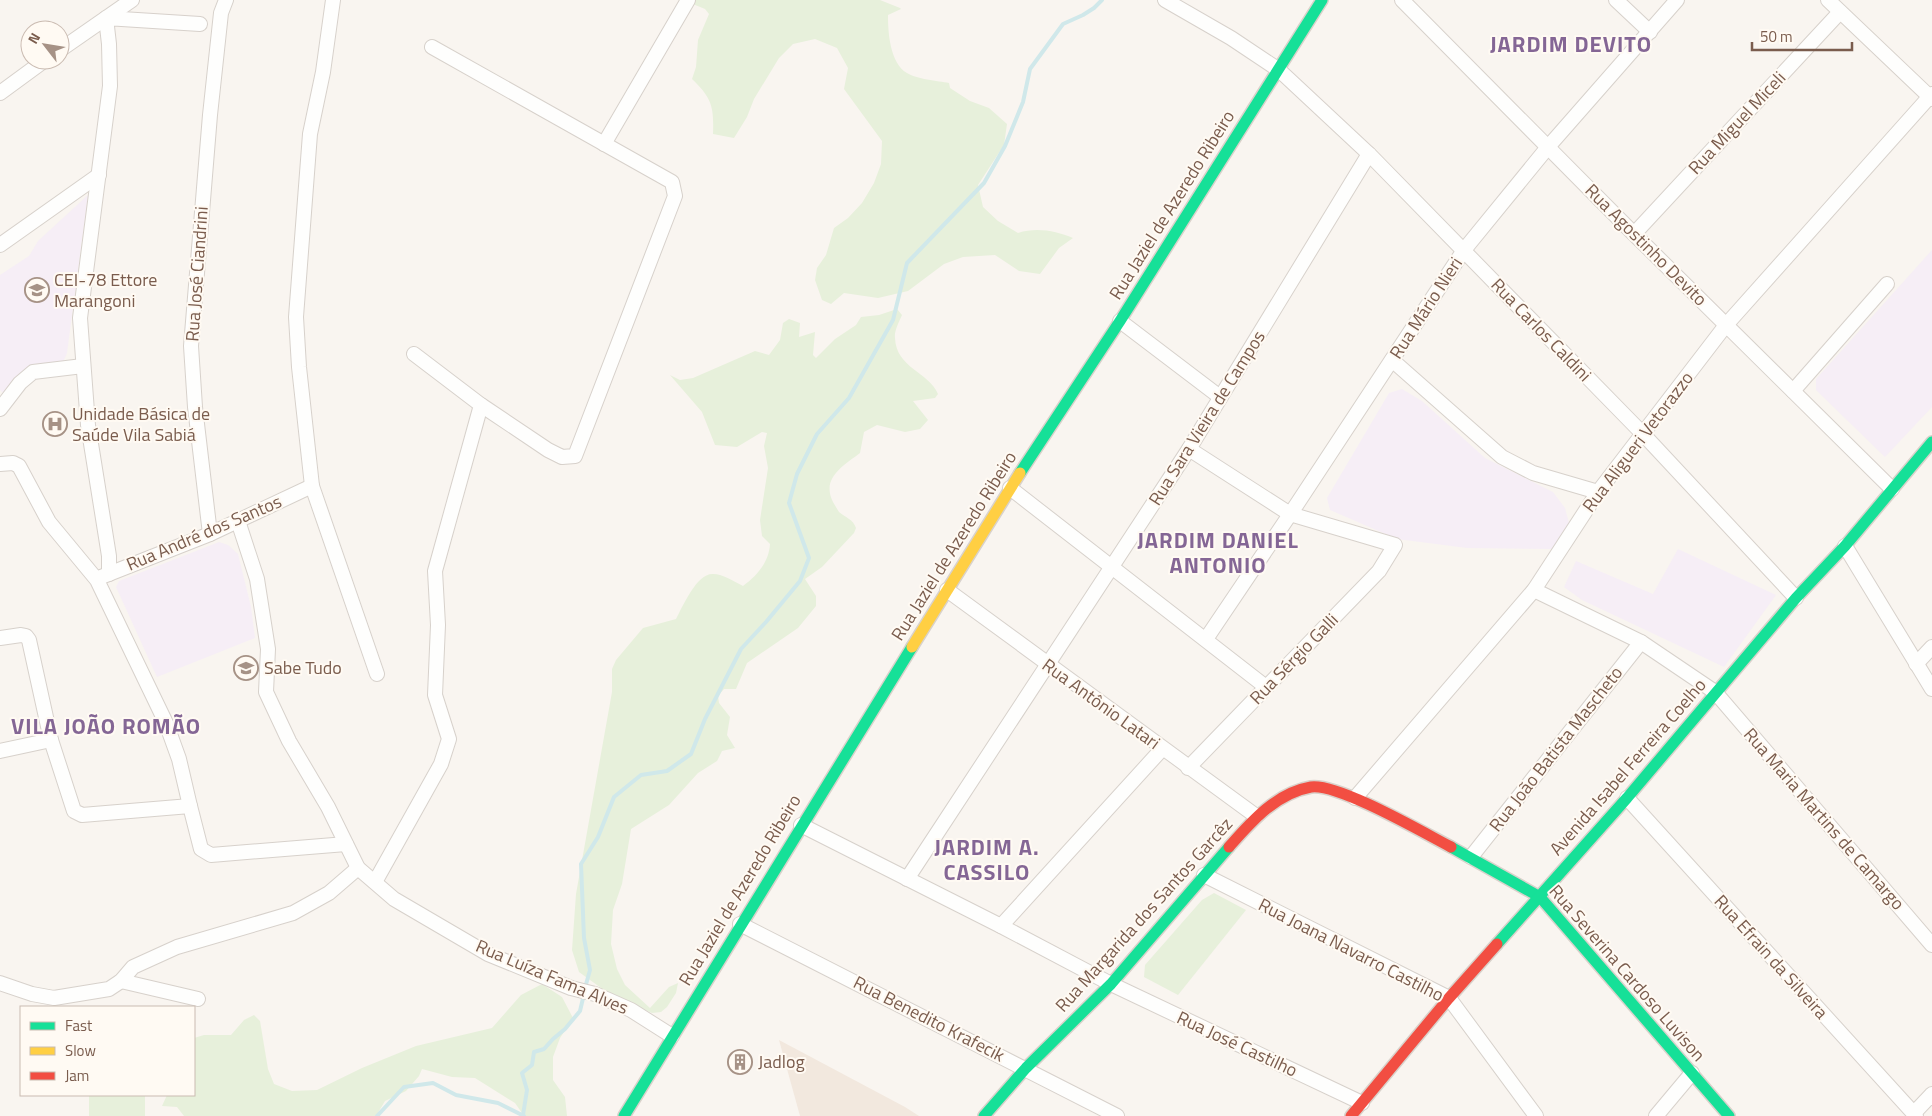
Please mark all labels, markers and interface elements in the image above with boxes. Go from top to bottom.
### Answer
north arrow [20,20,70,70]
scale bar [1752,20,1852,52]
text: 50 m [1760,25,1793,48]
district label: JARDIM DEVITO [1490,27,1652,61]
text: N [22,28,45,48]
street label: Rua Miguel Miceli [1682,65,1792,180]
street label: Rua Jaziel de Azeredo Ribeiro [1102,105,1241,305]
street label: Rua Agostinho Devito [1579,177,1714,312]
street label: Rua José Ciandrini [178,206,215,342]
street label: Rua Mário Nieri [1382,251,1469,364]
place label: CEI-78 Ettore Marangoni [54,266,157,314]
street label: Rua Carlos Caldini [1485,272,1598,387]
school or university icon: CEI-78 Ettore Marangoni [24,277,50,303]
street label: Rua Sara Vieira de Campos [1142,325,1272,511]
street label: Rua Aligueri Vetorazzo [1576,366,1700,518]
place label: Unidade Básica de Saúde Vila Sabiá [72,400,210,448]
hospital icon: Unidade Básica de Saúde Vila Sabiá [42,411,68,437]
street label: Rua Jaziel de Azeredo Ribeiro [884,446,1023,646]
street label: Rua André dos Santos [122,488,286,578]
district label: JARDIM DANIEL ANTONIO [1137,523,1299,582]
street label: Rua Sérgio Galli [1243,607,1344,710]
street label: Rua Antônio Latari [1037,652,1166,756]
place label: Sabe Tudo [264,654,342,681]
school or university icon: Sabe Tudo [233,655,259,681]
street label: Rua João Batista Mascheto [1482,660,1629,837]
street label: Avenida Isabel Ferreira Coelho [1543,672,1712,861]
district label: VILA JOÃO ROMÃO [11,709,201,743]
street label: Rua Maria Martins de Camargo [1737,722,1911,916]
street label: Rua Jaziel de Azeredo Ribeiro [672,789,808,991]
street label: Rua Margarida dos Santos Garcêz [1049,811,1239,1018]
district label: JARDIM A. CASSILO [934,830,1040,889]
street label: Rua Severina Cardoso Luvison [1543,878,1712,1067]
street label: Rua Efrain da Silveira [1708,888,1835,1025]
street label: Rua Joana Navarro Castilho [1254,891,1449,1008]
street label: Rua Luíza Fama Alves [472,932,633,1021]
street label: Rua Benedito Krafecik [849,969,1010,1069]
street label: Rua José Castilho [1172,1004,1302,1083]
legend [20,1006,195,1096]
text: Fast [65,1014,93,1037]
text: Slow [65,1039,96,1062]
place label: Jadlog [758,1048,805,1075]
building icon: Jadlog [727,1049,753,1075]
text: Jam [65,1064,89,1087]

